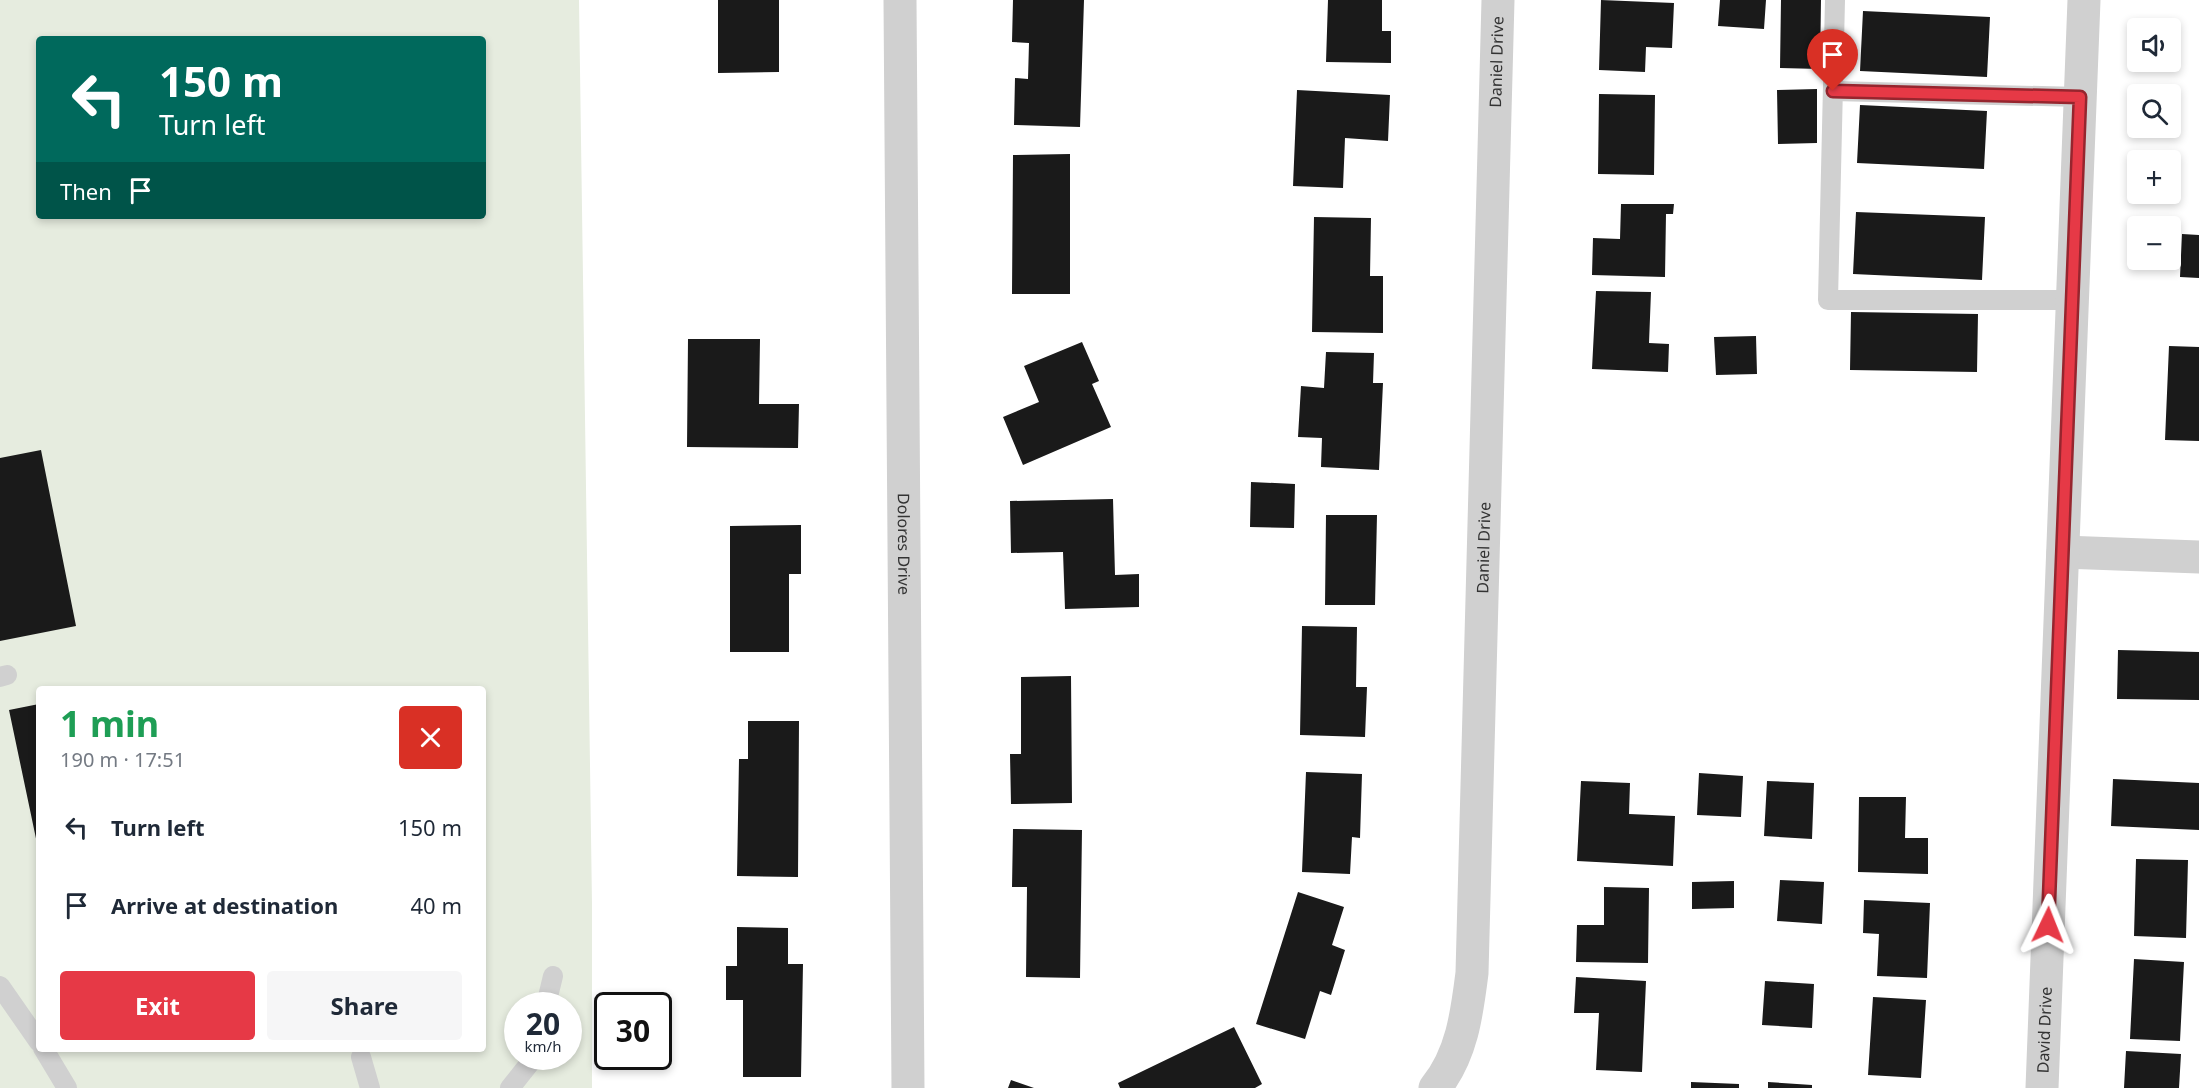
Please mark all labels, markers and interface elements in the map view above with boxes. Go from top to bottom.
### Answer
street label: Daniel Drive [1484,16,1509,108]
map controls [2127,18,2181,270]
button: sound [2127,18,2181,72]
pin [1807,29,1858,91]
icon: arrive [1816,38,1849,71]
text: 150 m [159,52,283,109]
icon: left [60,60,138,138]
button: search [2127,84,2181,138]
text: Turn left [159,106,265,143]
button: + [2127,150,2181,204]
icon: arrive [124,174,157,207]
text: Then [60,176,112,206]
button: − [2127,216,2181,270]
street label: Dolores Drive [893,493,915,595]
street label: Daniel Drive [1471,502,1496,594]
text: 1 min [60,699,159,748]
button: close [399,706,462,769]
text: 190 m · 17:51 [60,746,185,773]
icon: left [60,811,93,844]
text: Turn left [111,812,205,842]
text: 150 m [398,812,462,842]
icon: arrive [60,889,93,922]
text: Arrive at destination [111,890,338,920]
text: 40 m [411,890,462,920]
position arrow [2016,893,2080,957]
button: Exit [60,971,255,1040]
button: Share [267,971,462,1040]
street label: David Drive [2032,986,2057,1074]
speed limit sign: 30 [594,992,672,1070]
text: 20 [526,1003,560,1044]
text: km/h [525,1036,561,1056]

